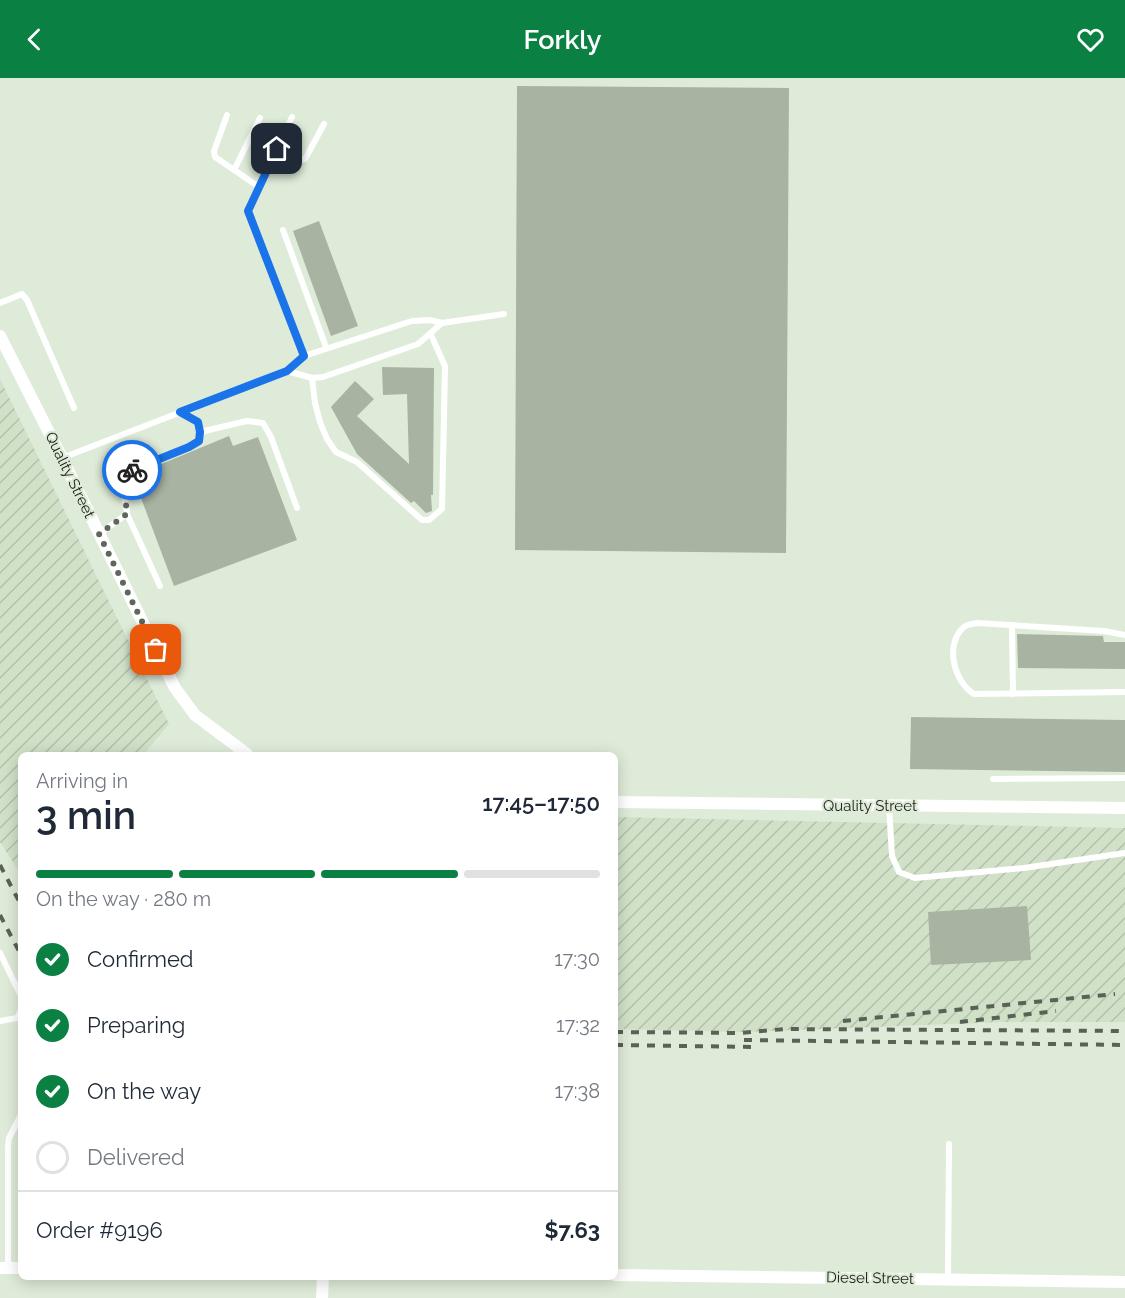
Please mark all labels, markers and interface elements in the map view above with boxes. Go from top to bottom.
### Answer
icon: back [18,23,51,56]
icon: heart [1074,23,1107,56]
text: Forkly [523,24,602,55]
pin [251,123,302,174]
icon: home [260,132,293,165]
street label: Quality Street [41,429,99,521]
courier [102,440,162,500]
icon: bike [116,454,149,487]
pin [130,624,181,675]
icon: bag [139,633,172,666]
text: Arriving in [36,769,128,793]
text: 17:45–17:50 [482,790,600,816]
text: 3 min [36,792,136,838]
street label: Quality Street [823,797,917,815]
text: On the way · 280 m [36,887,211,911]
icon: check [36,943,69,976]
text: Confirmed [87,946,194,972]
text: 17:30 [554,947,600,971]
icon: check [36,1009,69,1042]
text: Preparing [87,1012,185,1038]
text: 17:32 [556,1013,600,1037]
icon: check [36,1075,69,1108]
text: On the way [87,1078,201,1104]
text: 17:38 [555,1079,600,1103]
text: Delivered [87,1144,185,1170]
text: Order #9196 [36,1217,163,1243]
text: $7.63 [544,1217,600,1243]
street label: Diesel Street [826,1268,914,1288]

